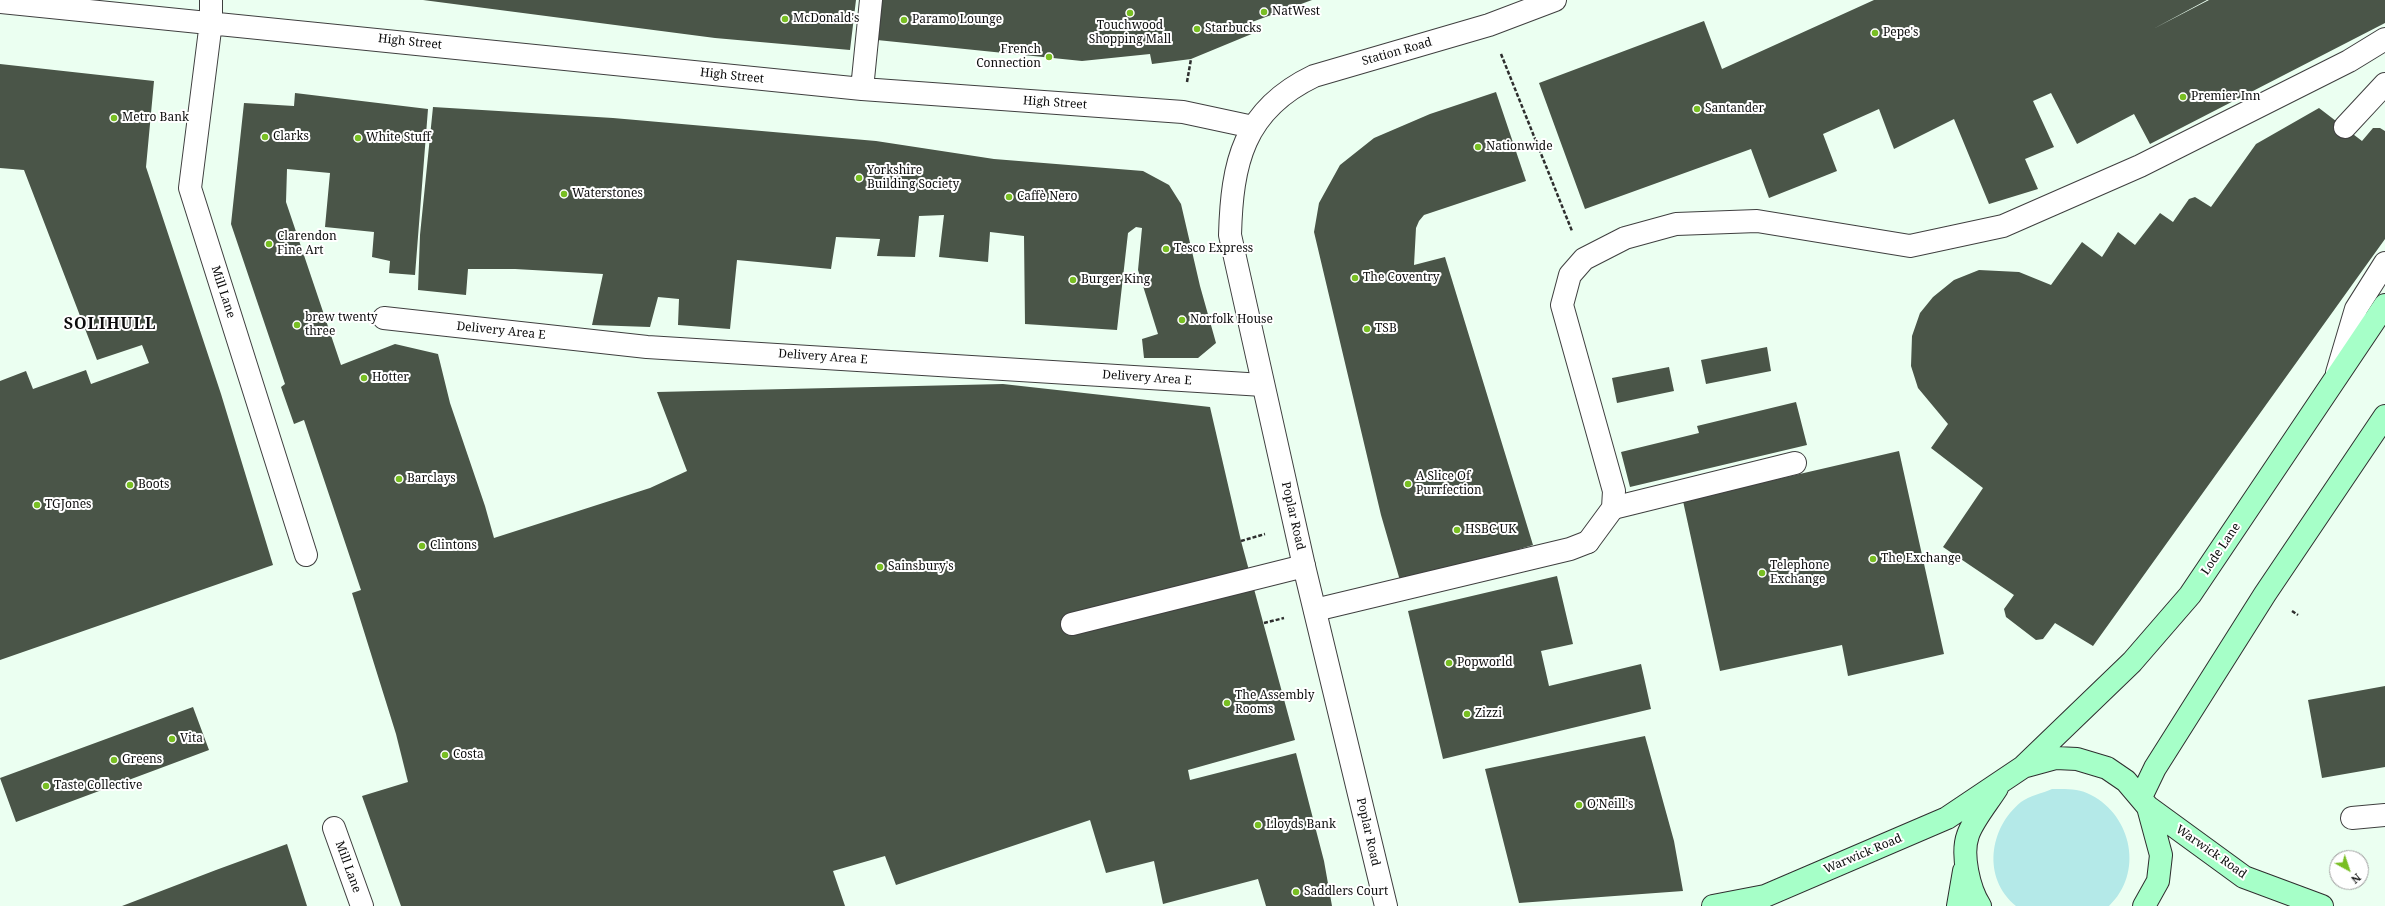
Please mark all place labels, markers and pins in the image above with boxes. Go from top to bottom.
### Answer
place label: NatWest [1272,5,1320,19]
marker: NatWest [1259,7,1269,17]
marker: Touchwood Shopping Mall [1125,8,1135,18]
place label: McDonald's [793,12,859,26]
place label: Paramo Lounge [912,13,1002,27]
marker: McDonald's [780,14,790,24]
marker: Paramo Lounge [899,15,909,25]
place label: Touchwood Shopping Mall [1089,19,1171,47]
place label: Starbucks [1205,22,1261,36]
marker: Starbucks [1192,24,1202,34]
place label: Pepe's [1883,26,1919,40]
marker: Pepe's [1870,28,1880,38]
place label: French Connection [976,43,1041,71]
marker: French Connection [1044,52,1054,62]
place label: Premier Inn [2191,90,2261,104]
marker: Premier Inn [2178,92,2188,102]
place label: Santander [1705,102,1764,116]
marker: Santander [1692,104,1702,114]
place label: Metro Bank [122,111,189,125]
marker: Metro Bank [109,113,119,123]
place label: Clarks [273,130,309,144]
place label: White Stuff [366,131,431,145]
marker: Clarks [260,132,270,142]
marker: White Stuff [353,133,363,143]
place label: Nationwide [1486,140,1553,154]
marker: Nationwide [1473,142,1483,152]
place label: Yorkshire Building Society [867,164,959,192]
marker: Yorkshire Building Society [854,173,864,183]
place label: Waterstones [572,187,643,201]
marker: Waterstones [559,189,569,199]
place label: Caffè Nero [1017,190,1077,204]
marker: Caffè Nero [1004,192,1014,202]
place label: Clarendon Fine Art [277,230,337,258]
marker: Clarendon Fine Art [264,239,274,249]
place label: Tesco Express [1174,242,1253,256]
marker: Tesco Express [1161,244,1171,254]
place label: The Coventry [1363,271,1440,285]
place label: Burger King [1081,273,1150,287]
marker: The Coventry [1350,273,1360,283]
marker: Burger King [1068,275,1078,285]
place label: brew twenty three [305,311,378,339]
place label: Norfolk House [1190,313,1273,327]
marker: Norfolk House [1177,315,1187,325]
marker: brew twenty three [292,320,302,330]
place label: TSB [1375,322,1397,336]
marker: TSB [1362,324,1372,334]
place label: Hotter [372,371,409,385]
marker: Hotter [359,373,369,383]
place label: A Slice Of Purrfection [1416,470,1482,498]
place label: Barclays [407,472,456,486]
marker: Barclays [394,474,404,484]
place label: Boots [138,478,169,492]
marker: A Slice Of Purrfection [1403,479,1413,489]
marker: Boots [125,480,135,490]
place label: TGJones [45,498,91,512]
marker: TGJones [32,500,42,510]
place label: HSBC UK [1465,523,1516,537]
marker: HSBC UK [1452,525,1462,535]
place label: Clintons [430,539,477,553]
marker: Clintons [417,541,427,551]
place label: The Exchange [1881,552,1961,566]
marker: The Exchange [1868,554,1878,564]
place label: Telephone Exchange [1770,559,1829,587]
place label: Sainsbury's [888,560,954,574]
marker: Sainsbury's [875,562,885,572]
marker: Telephone Exchange [1757,568,1767,578]
place label: Popworld [1457,656,1513,670]
marker: Popworld [1444,658,1454,668]
place label: The Assembly Rooms [1235,689,1314,717]
marker: The Assembly Rooms [1222,698,1232,708]
place label: Zizzi [1475,707,1502,721]
marker: Zizzi [1462,709,1472,719]
place label: Vita [180,732,203,746]
marker: Vita [167,734,177,744]
place label: Costa [453,748,484,762]
marker: Costa [440,750,450,760]
place label: Greens [122,753,162,767]
marker: Greens [109,755,119,765]
place label: Taste Collective [54,779,142,793]
marker: Taste Collective [41,781,51,791]
place label: O'Neill's [1587,798,1633,812]
marker: O'Neill's [1574,800,1584,810]
place label: Lloyds Bank [1266,818,1336,832]
marker: Lloyds Bank [1253,820,1263,830]
place label: Saddlers Court [1304,885,1388,899]
marker: Saddlers Court [1291,887,1301,897]

